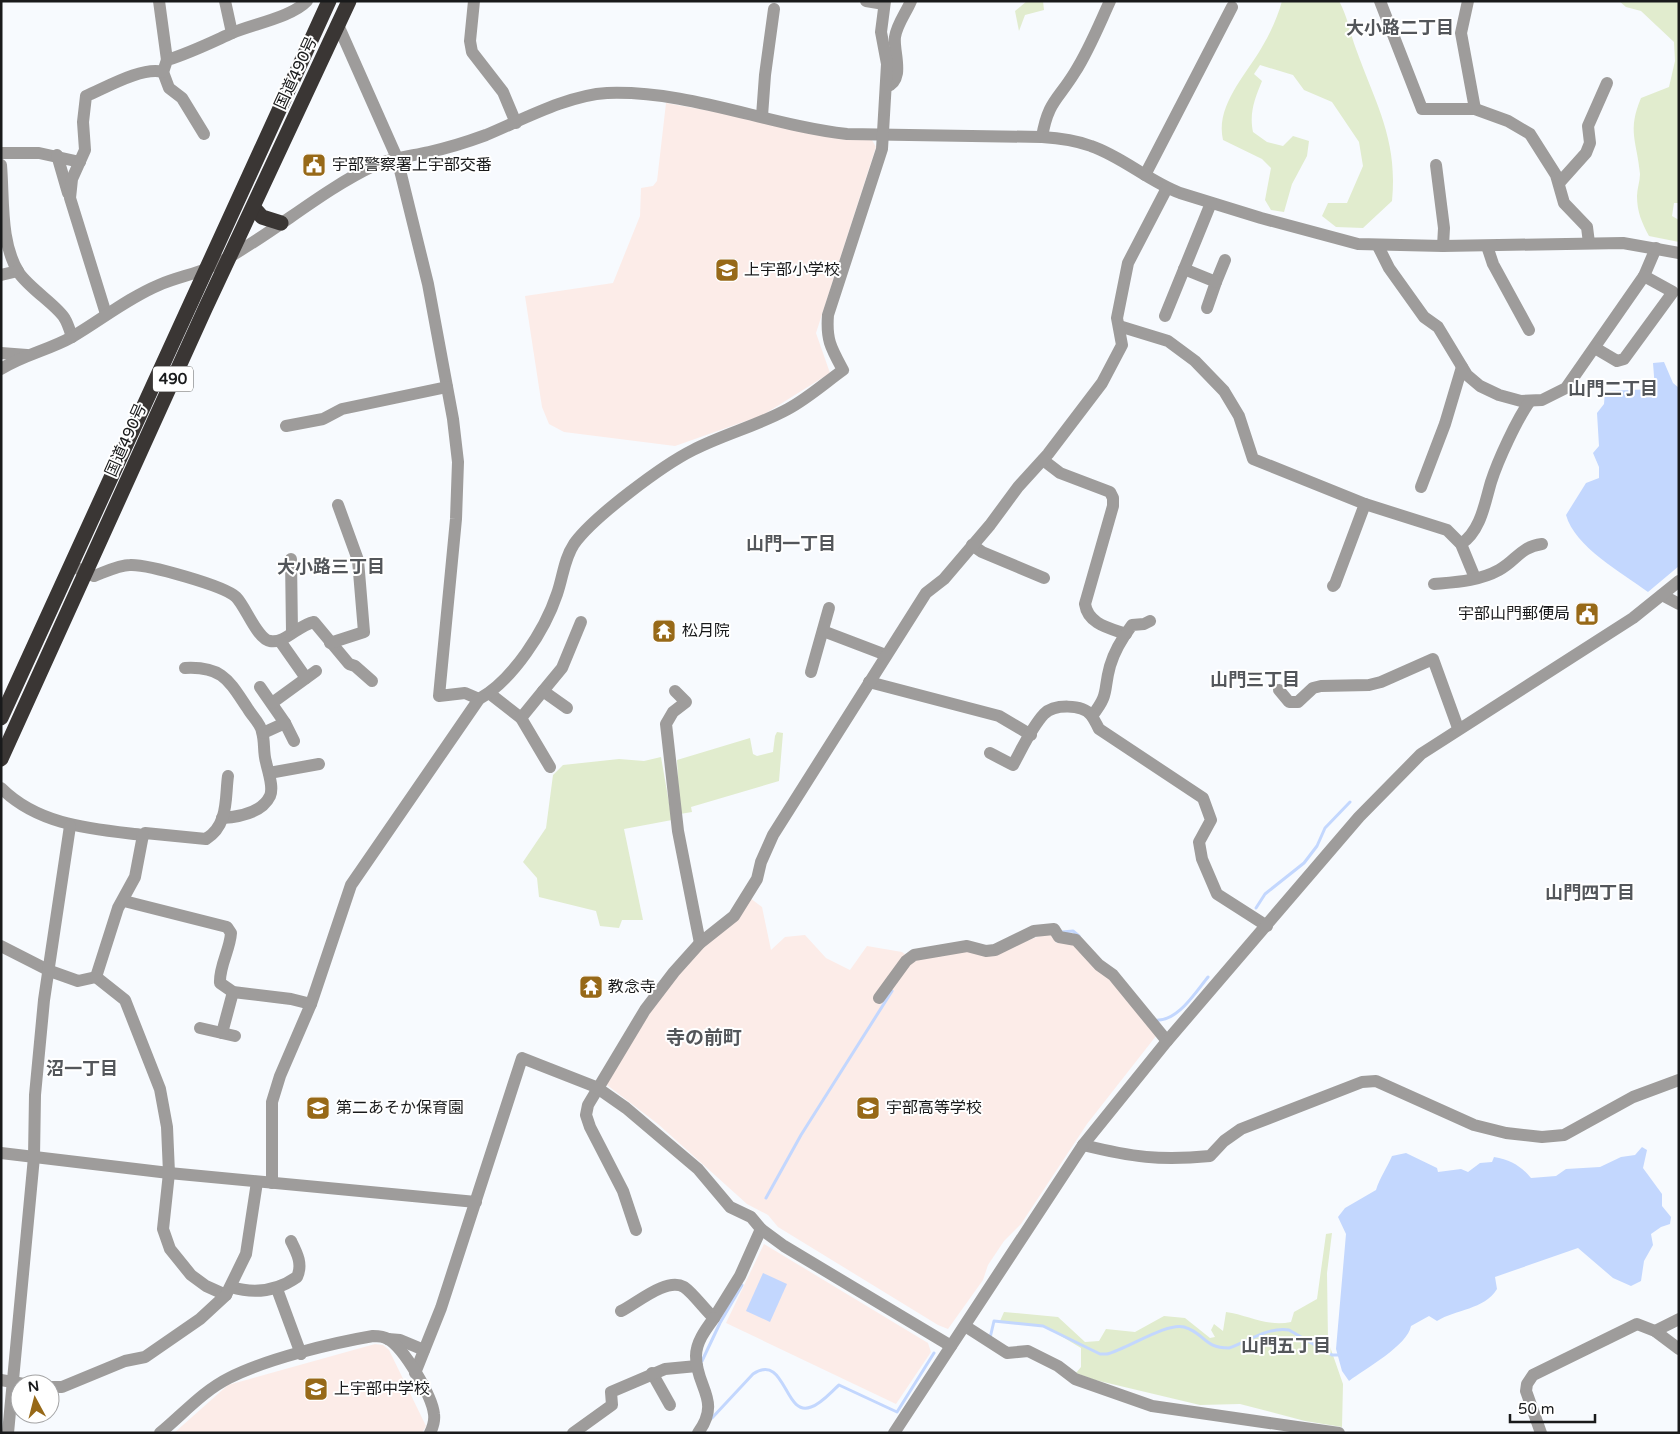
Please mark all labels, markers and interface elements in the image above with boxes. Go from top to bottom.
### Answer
district label: 大小路二丁目 [1346,17,1454,39]
street label: 国道490号 [270,33,322,113]
public building icon: 宇部警察署上宇部交番 [301,152,327,178]
place label: 宇部警察署上宇部交番 [332,155,492,175]
school or university icon: 上宇部小学校 [714,257,740,283]
place label: 上宇部小学校 [744,260,840,280]
road number: 490 [153,366,193,392]
district label: 山門二丁目 [1568,378,1658,400]
street label: 国道490号 [101,400,151,480]
district label: 山門一丁目 [746,533,836,555]
district label: 大小路三丁目 [277,556,385,578]
public building icon: 宇部山門郵便局 [1574,601,1600,627]
place label: 宇部山門郵便局 [1458,604,1570,624]
temple icon: 松月院 [651,618,677,644]
place label: 松月院 [682,621,730,641]
district label: 山門三丁目 [1210,669,1300,691]
district label: 山門四丁目 [1545,882,1635,904]
temple icon: 教念寺 [578,974,604,1000]
place label: 教念寺 [608,977,656,997]
district label: 寺の前町 [666,1027,742,1049]
district label: 沼一丁目 [46,1058,118,1080]
school or university icon: 第二あそか保育園 [305,1095,331,1121]
school or university icon: 宇部高等学校 [855,1095,881,1121]
place label: 第二あそか保育園 [336,1098,464,1118]
place label: 宇部高等学校 [886,1098,982,1118]
district label: 山門五丁目 [1241,1335,1331,1357]
north arrow [10,1374,60,1424]
school or university icon: 上宇部中学校 [303,1376,329,1402]
text: N [27,1377,40,1396]
place label: 上宇部中学校 [334,1379,430,1399]
scale bar [1510,1392,1595,1424]
text: 50 m [1518,1400,1555,1418]

